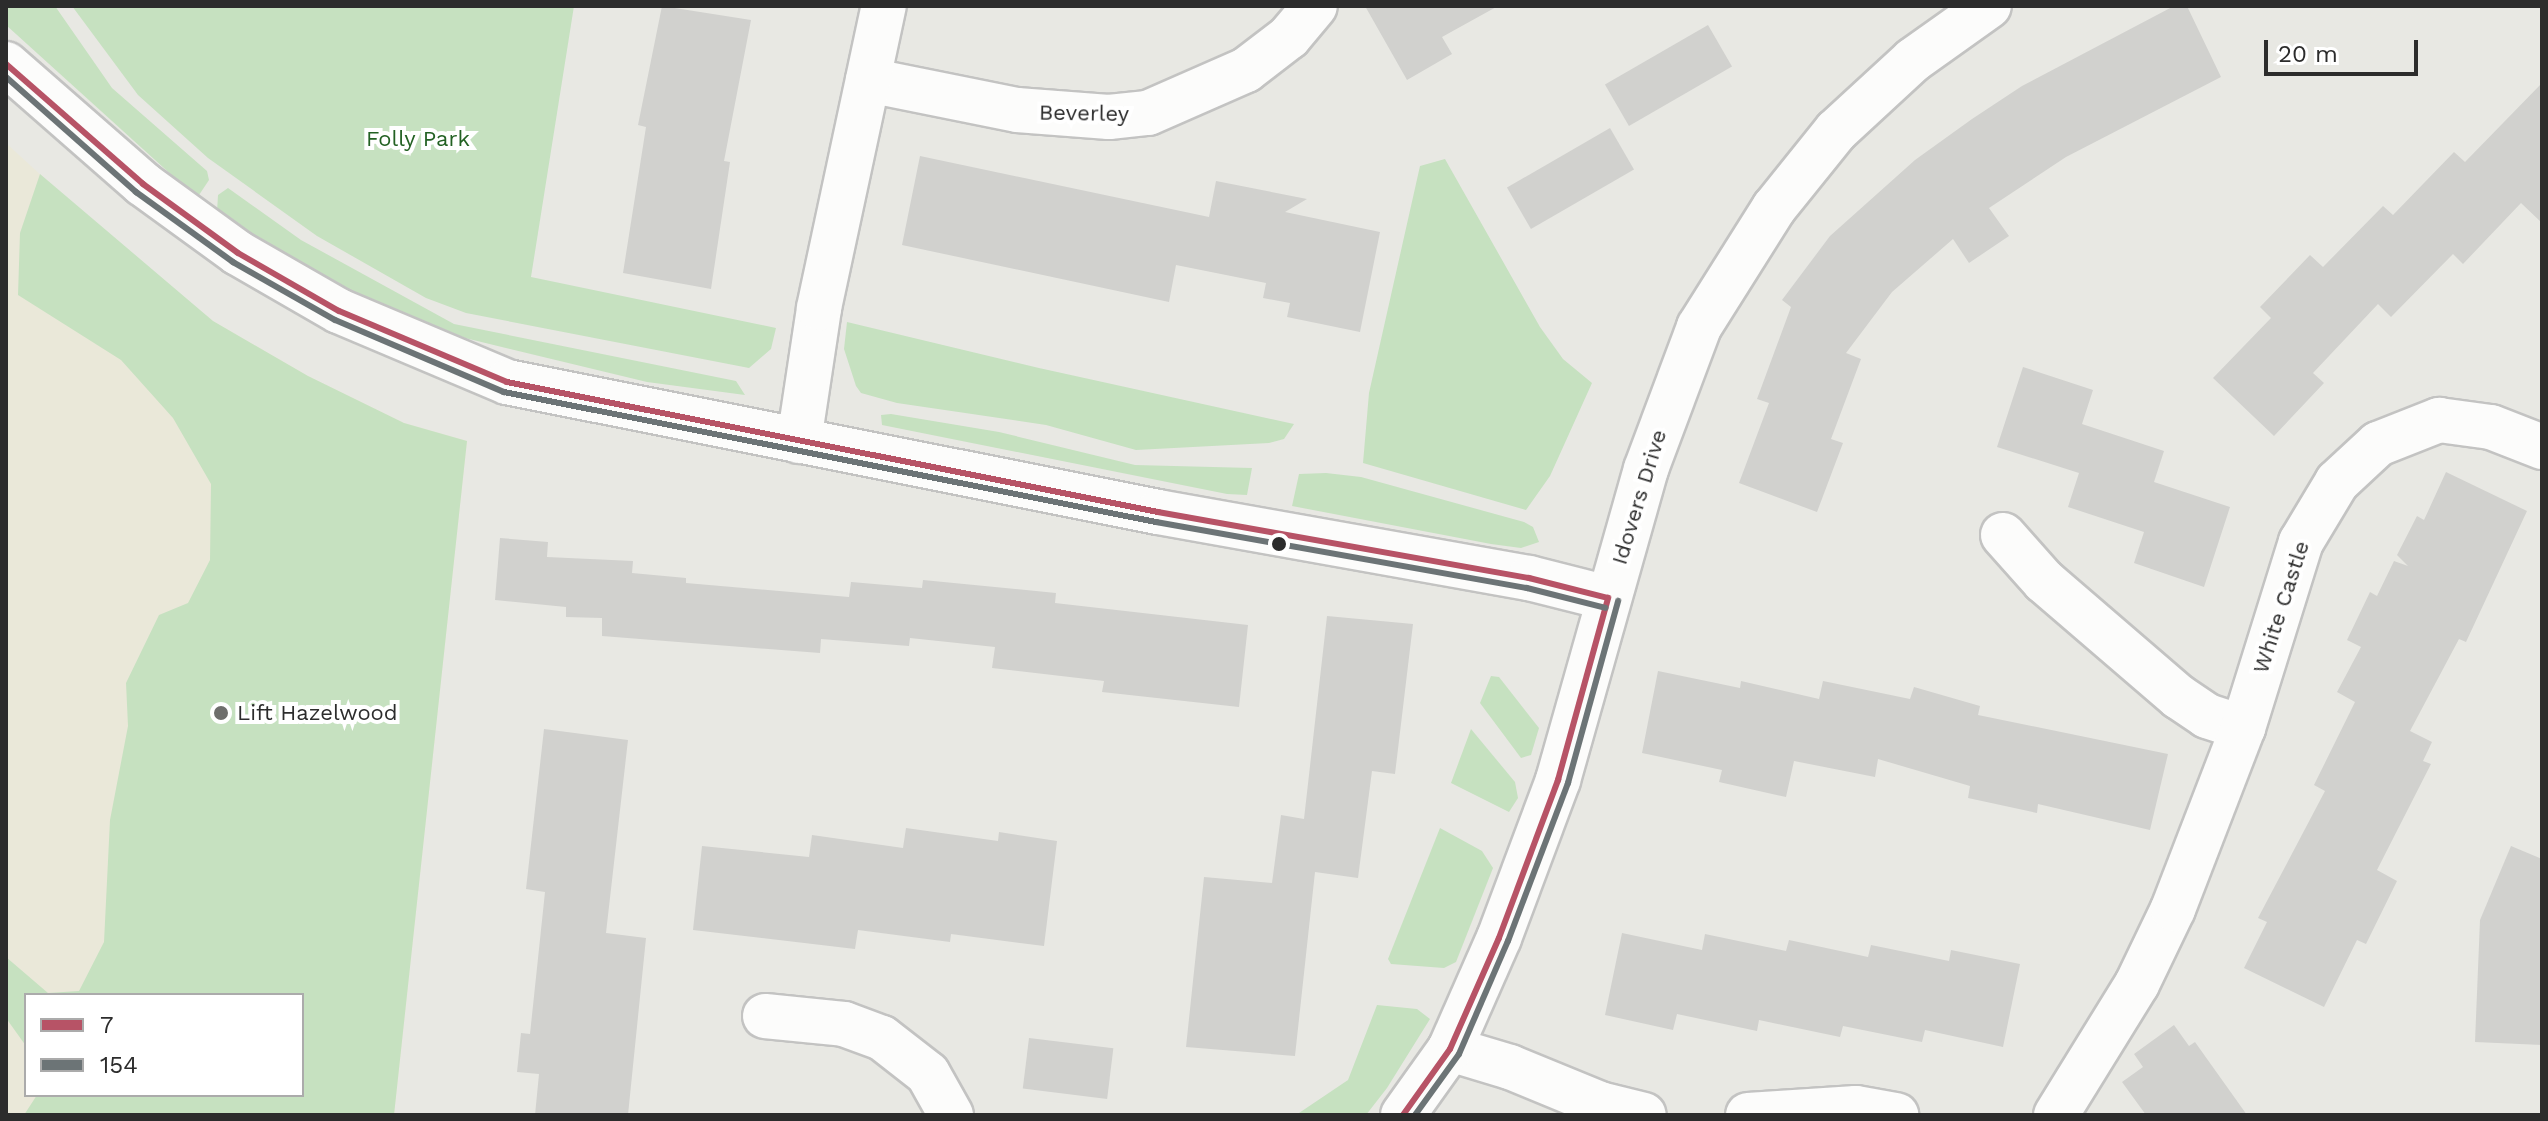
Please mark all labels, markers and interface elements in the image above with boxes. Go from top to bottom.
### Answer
scale bar [2268,24,2422,74]
text: 20 m [2278,40,2338,68]
street label: Beverley [1039,99,1129,127]
park label: Folly Park [366,126,470,152]
street label: Idovers Drive [1606,426,1672,568]
unlabelled marker [1271,536,1287,552]
street label: White Castle [2247,537,2315,677]
place label: Lift Hazelwood [237,700,398,726]
marker: Lift Hazelwood [212,704,230,722]
legend [24,993,304,1097]
text: 7 [100,1011,113,1039]
text: 154 [100,1051,138,1079]

